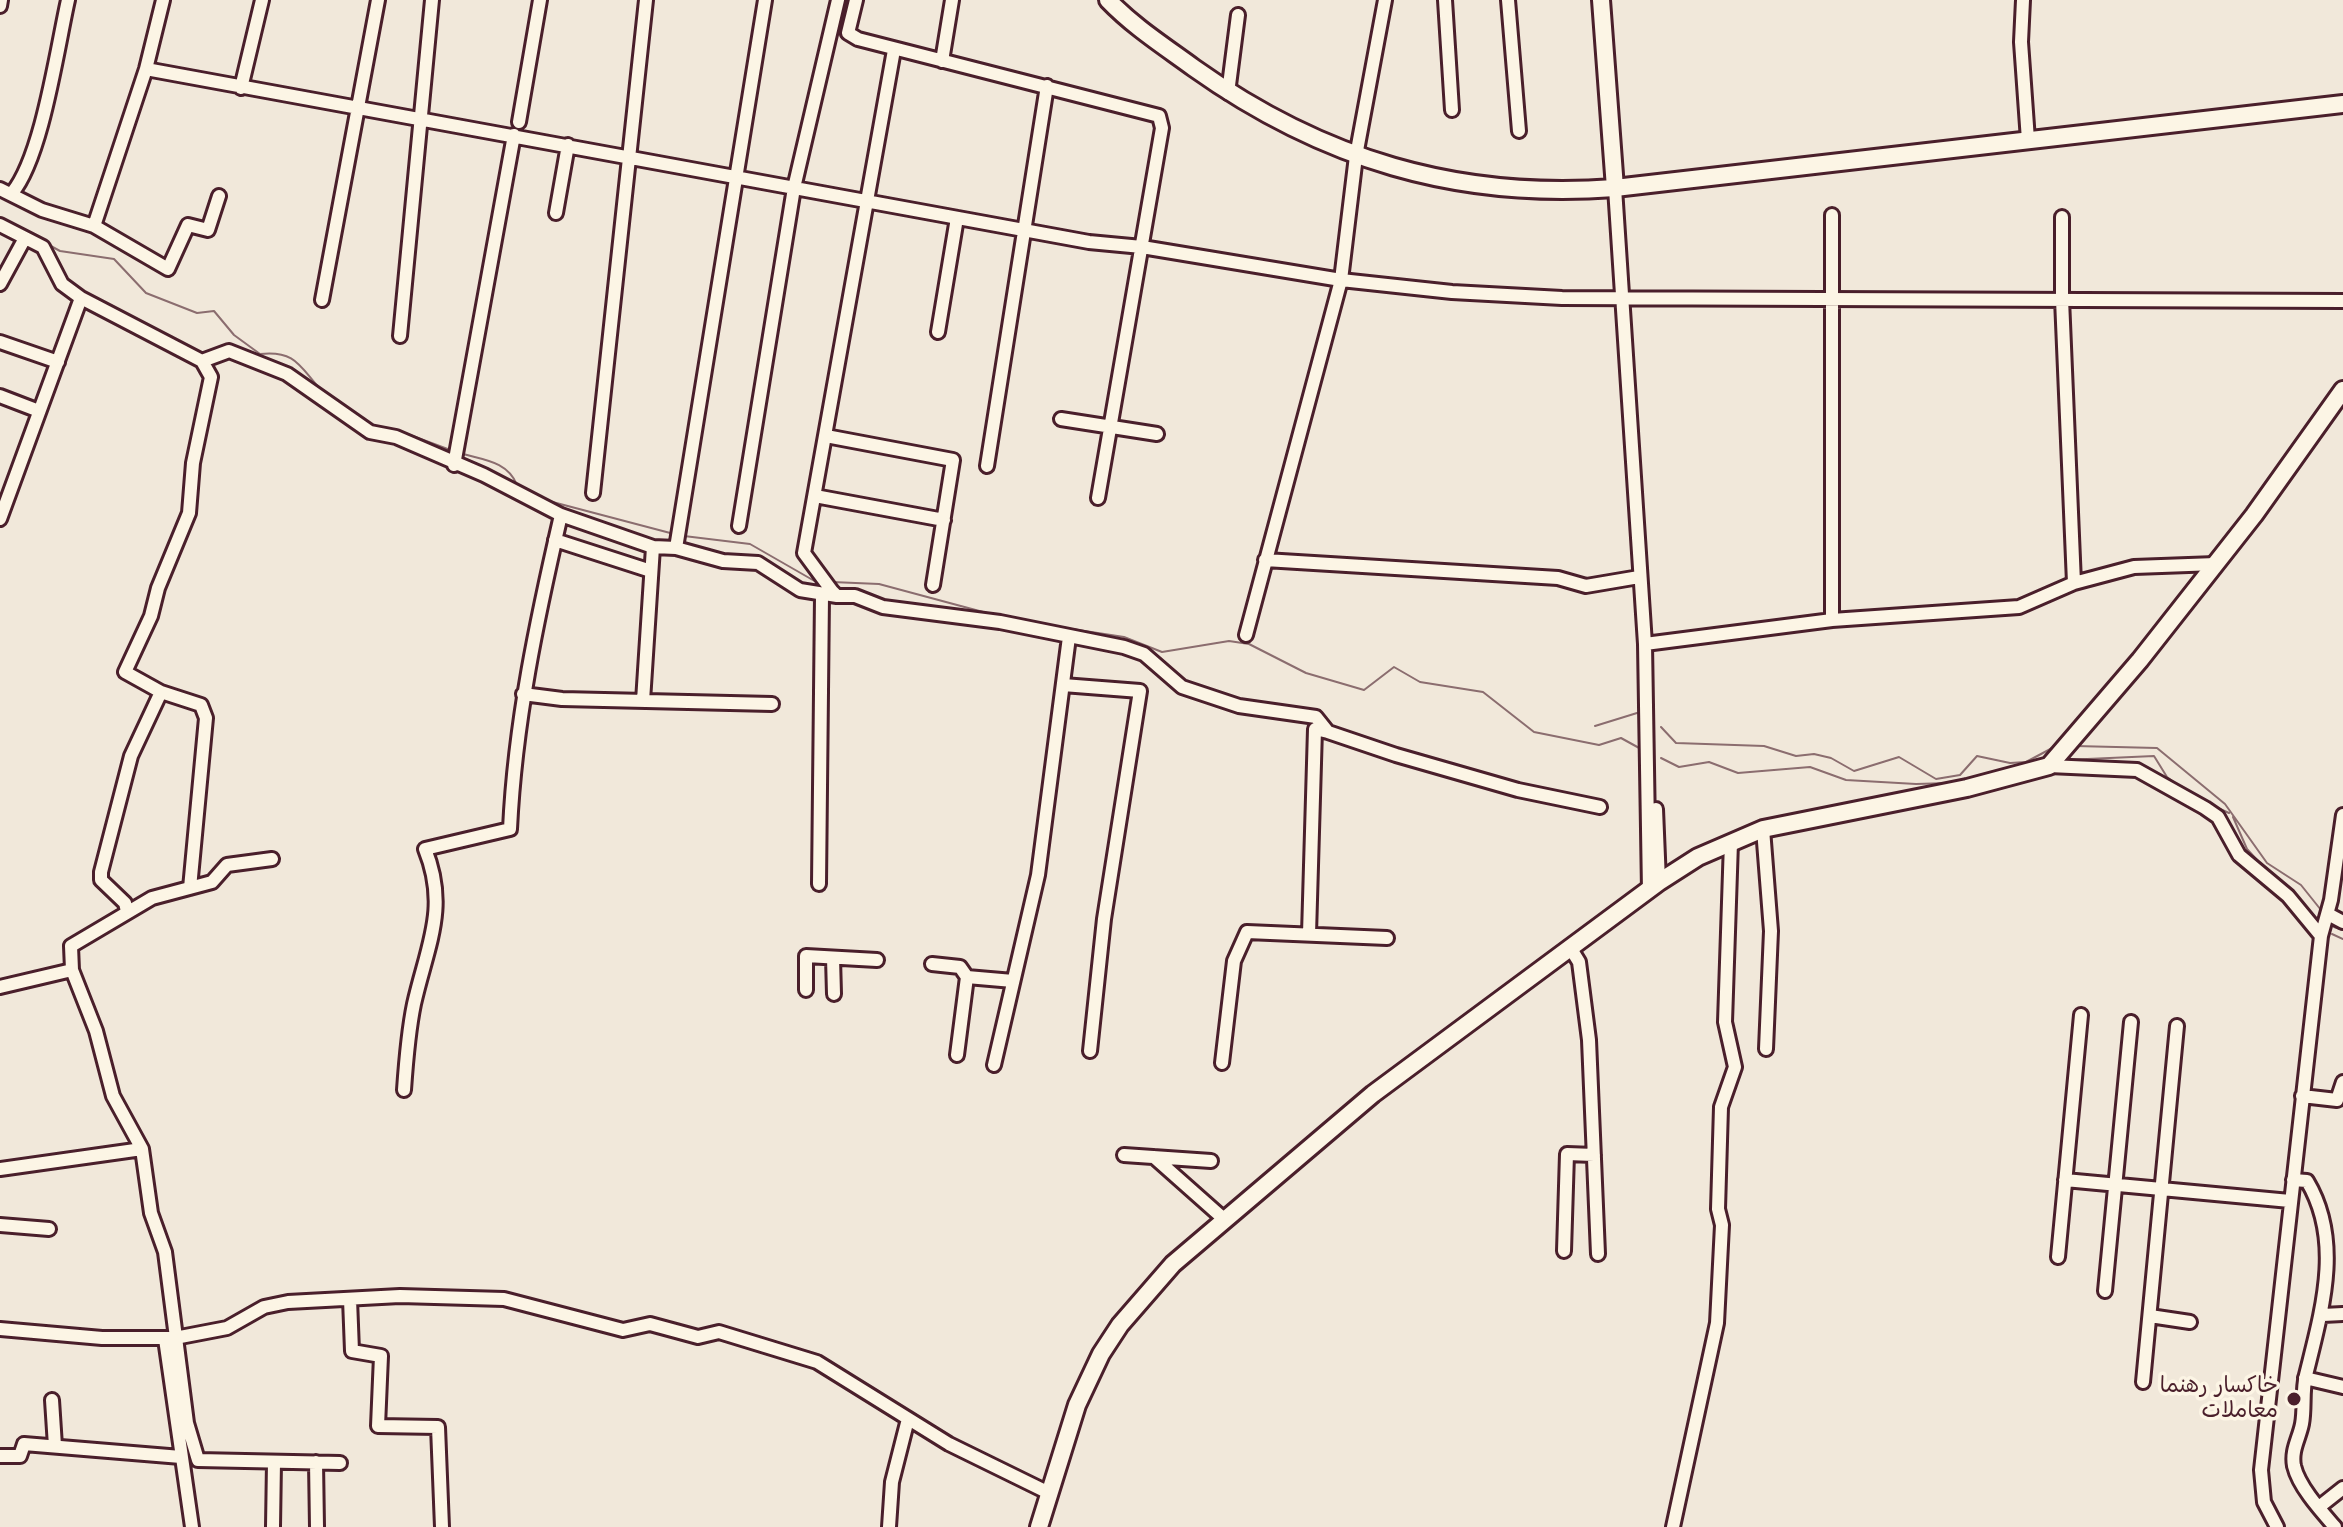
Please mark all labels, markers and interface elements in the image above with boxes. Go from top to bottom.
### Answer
place label: خاکسار رهنما معاملات [2160,1373,2278,1424]
marker: خاکسار رهنما معاملات [2285,1390,2303,1408]

